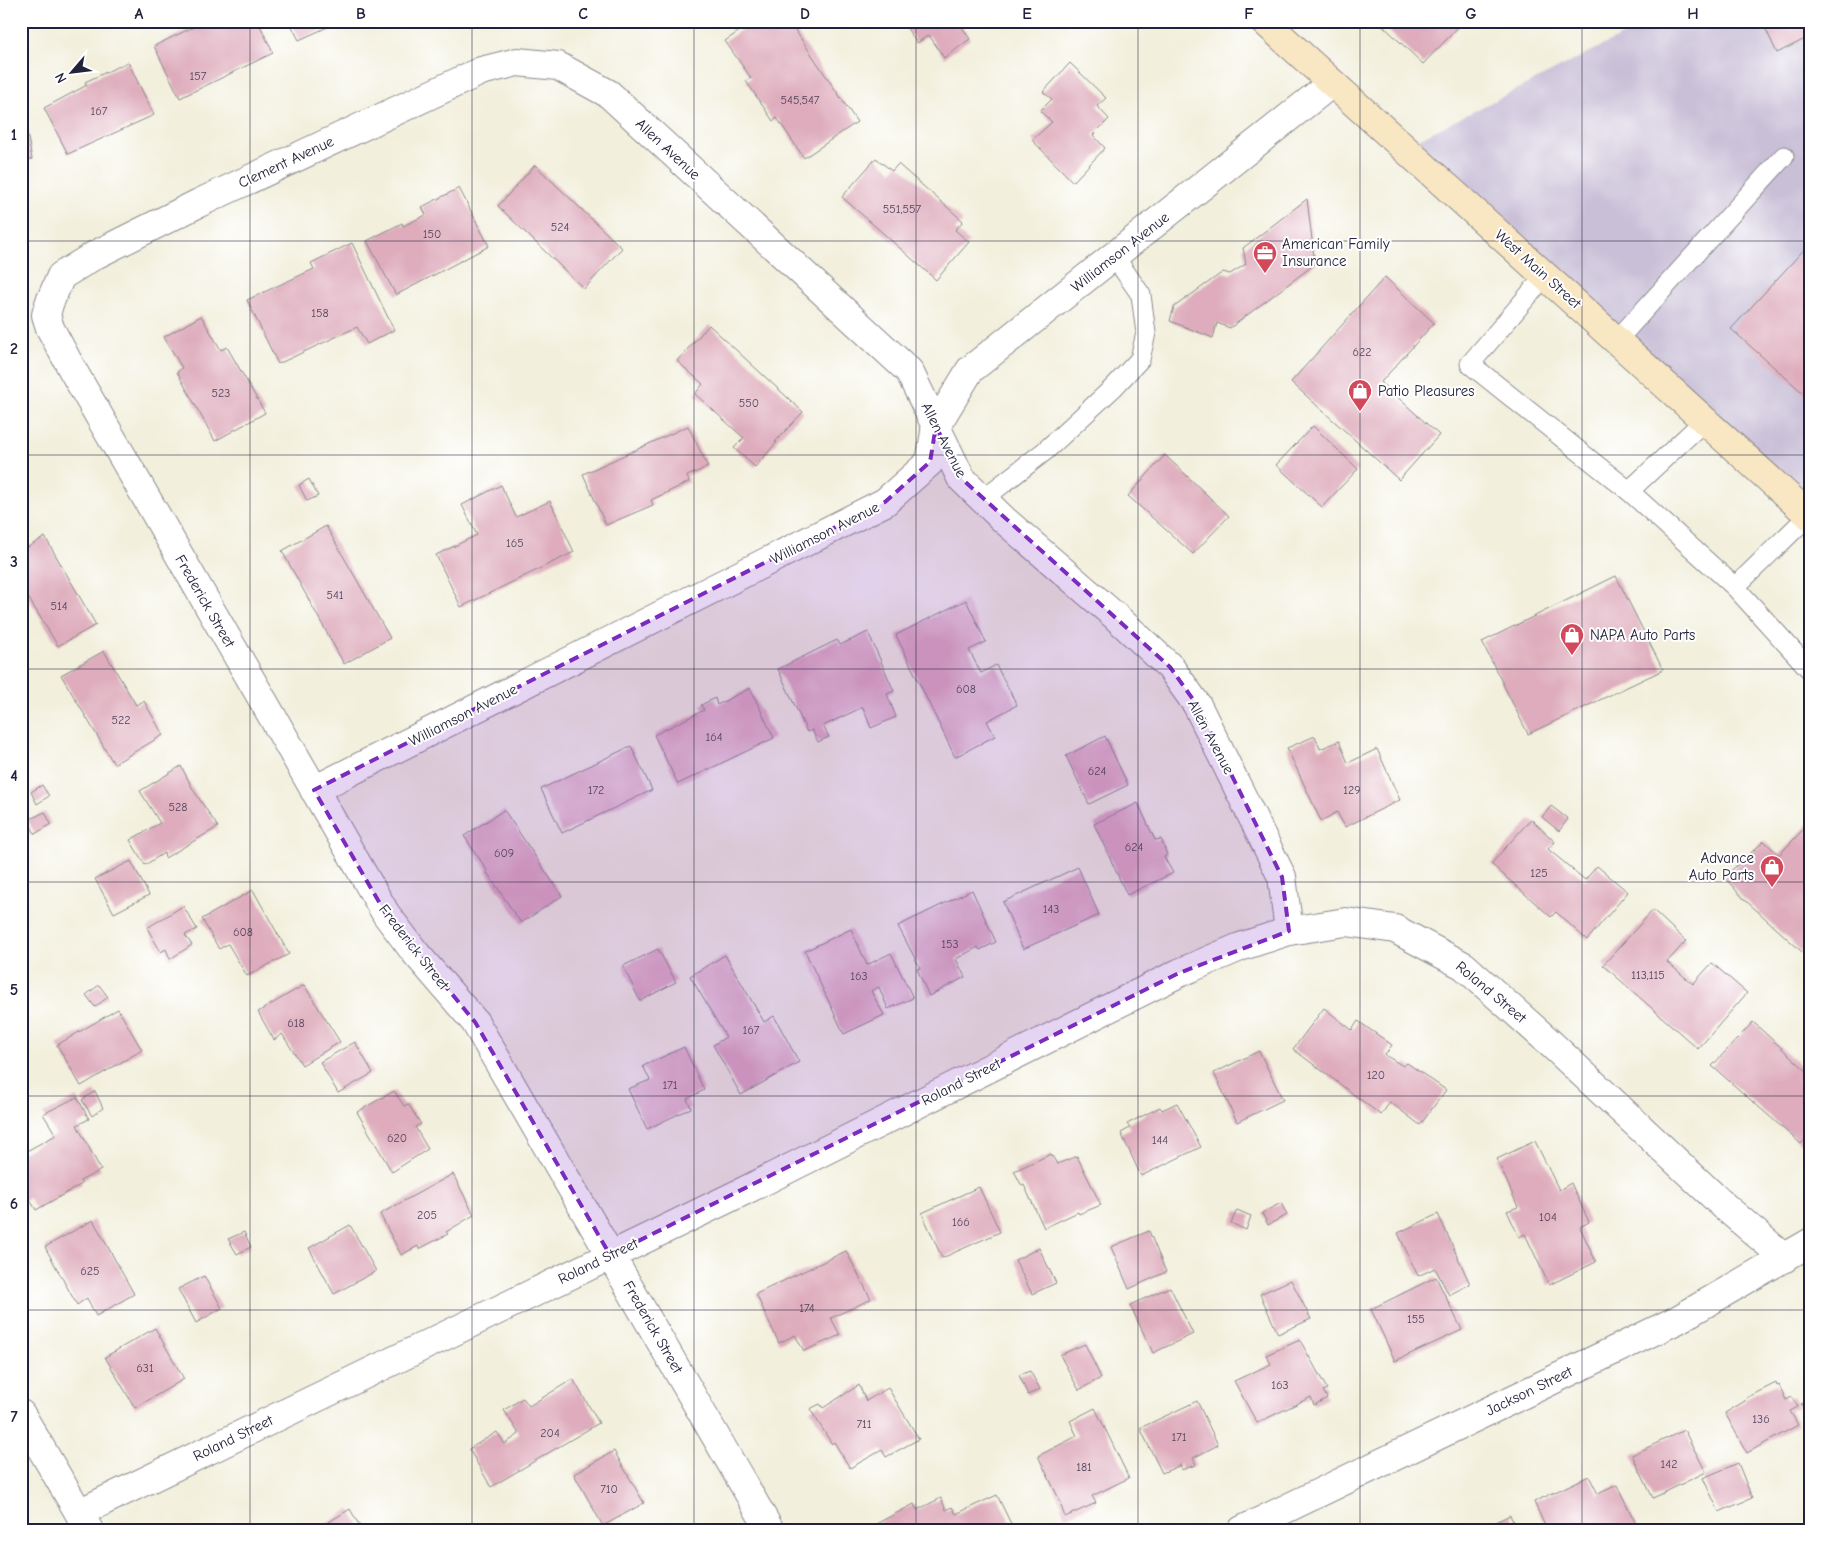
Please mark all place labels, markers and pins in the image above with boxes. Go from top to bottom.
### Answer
place label: American Family Insurance [1282,235,1390,270]
office icon: American Family Insurance [1252,240,1278,274]
shop icon: Patio Pleasures [1347,378,1373,412]
place label: Patio Pleasures [1378,382,1474,400]
shop icon: NAPA Auto Parts [1559,622,1585,656]
place label: NAPA Auto Parts [1590,626,1695,644]
place label: Advance Auto Parts [1689,849,1754,884]
shop icon: Advance Auto Parts [1759,854,1785,888]

